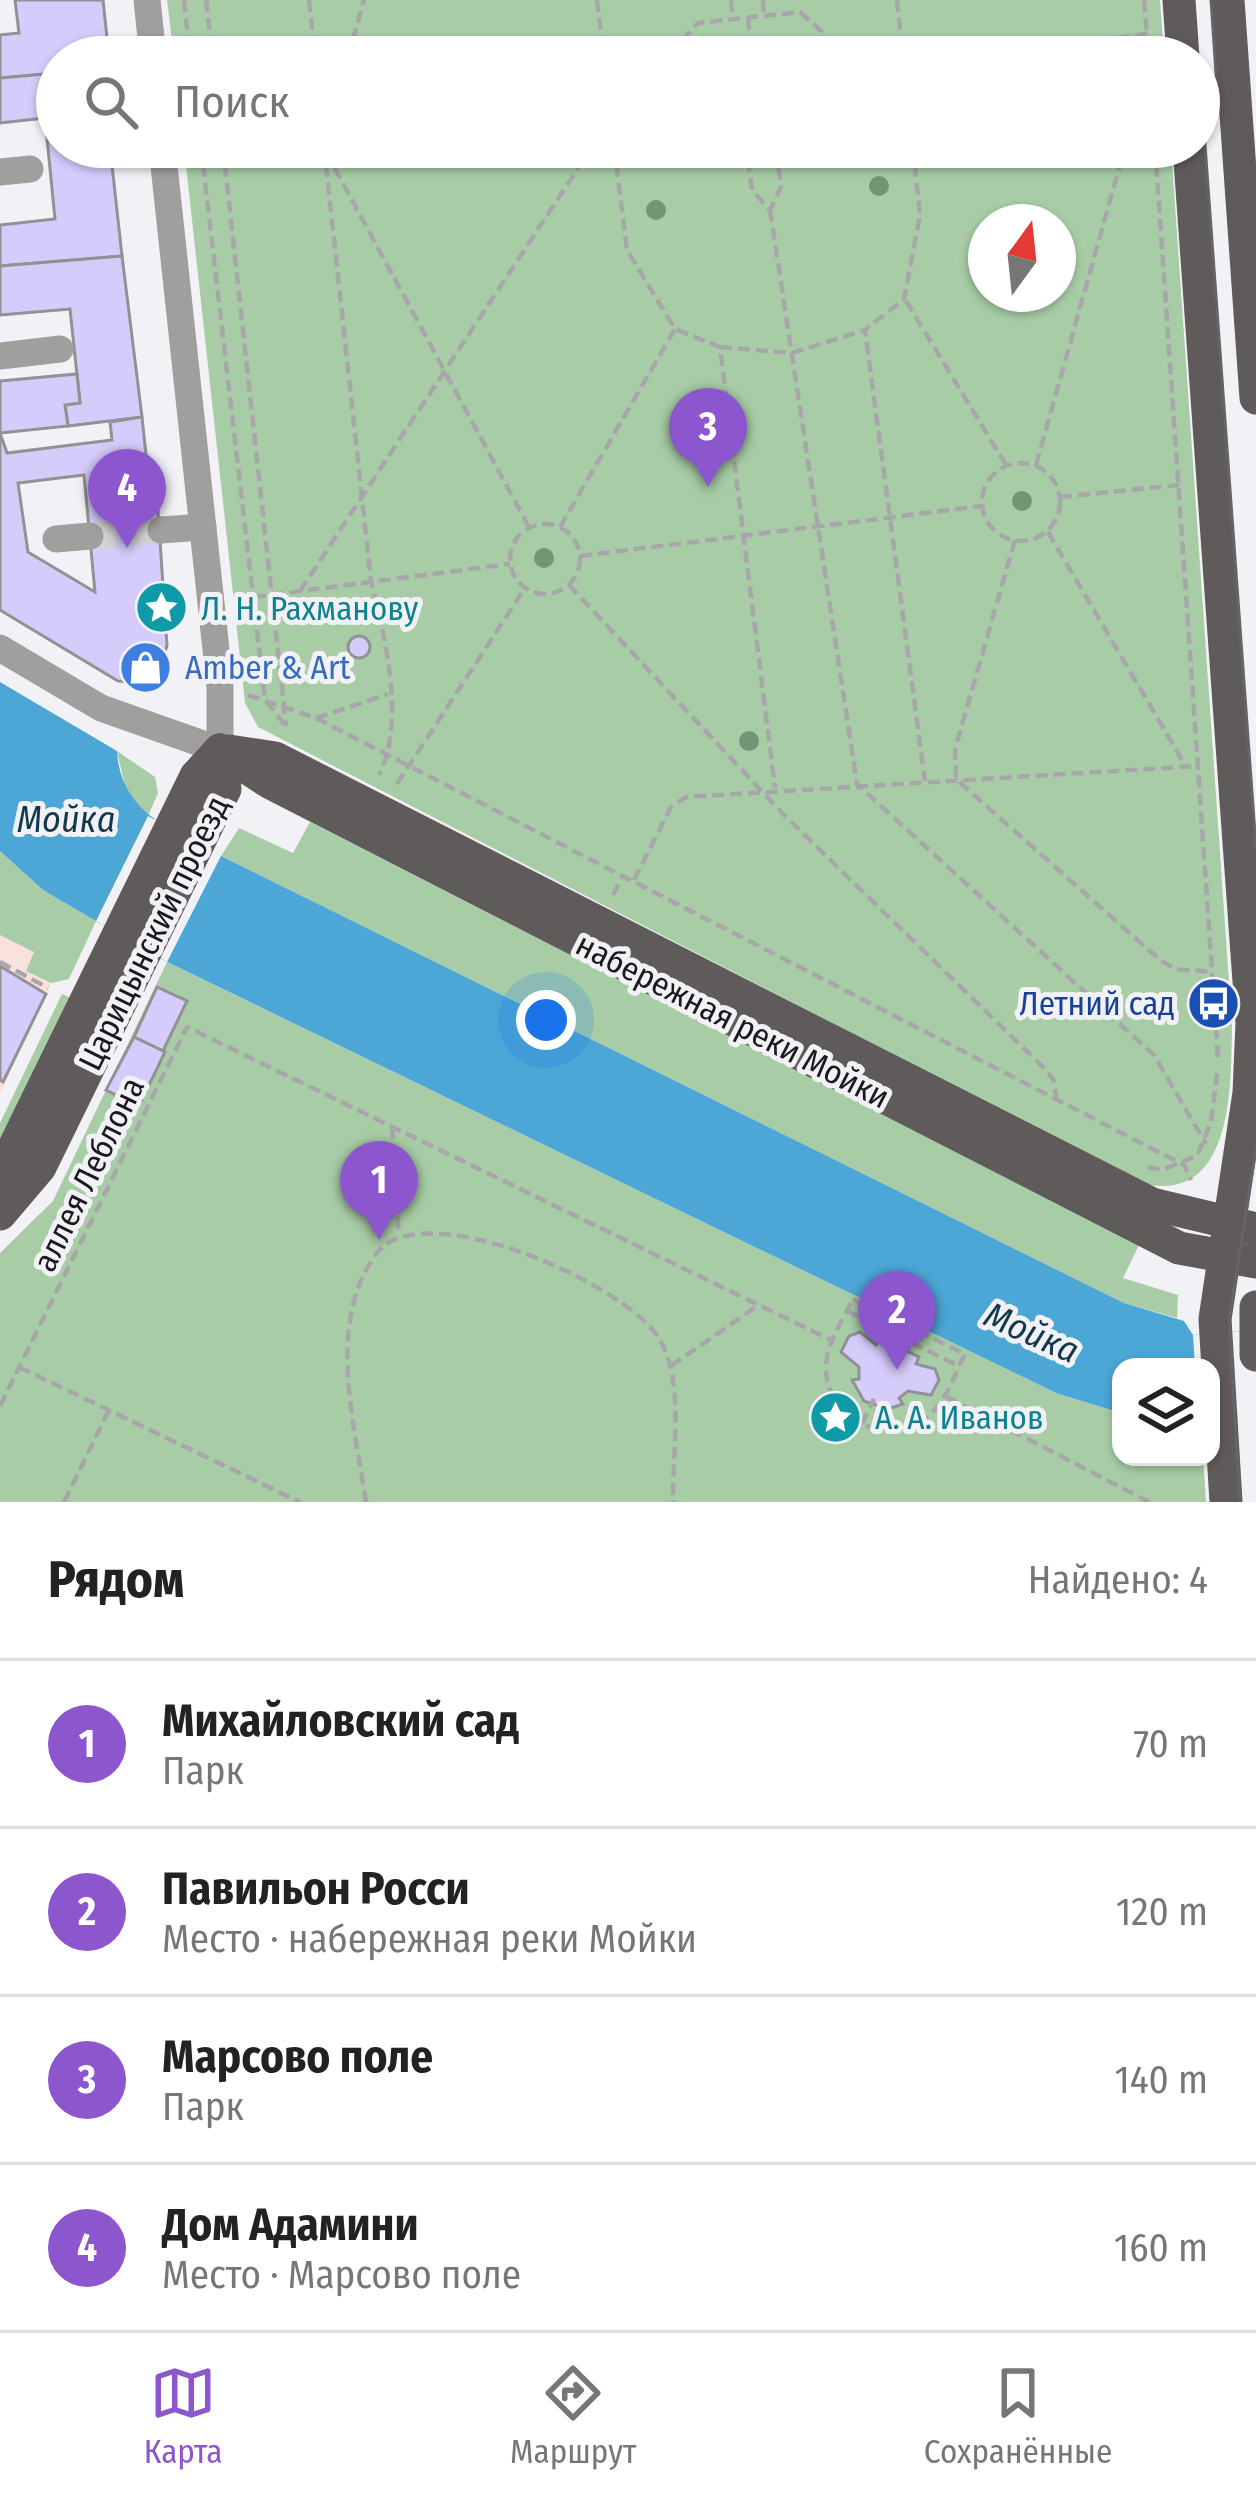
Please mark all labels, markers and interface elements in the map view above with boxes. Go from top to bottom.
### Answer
search box [36,36,1220,168]
icon: search [78,69,144,135]
text: Поиск [174,75,289,129]
north arrow [968,204,1076,312]
pin: 3 [669,388,747,487]
pin: 4 [88,449,166,548]
place icon: Л. Н. Рахманову [134,580,190,636]
place label: Л. Н. Рахманову [201,589,418,629]
shop icon: Amber & Art [118,639,174,695]
place label: Amber & Art [185,648,350,688]
street label: Царицынский проезд [70,790,238,1077]
water label: Мойка [17,798,115,842]
street label: набережная реки Мойки [569,924,896,1117]
bus stop icon: Летний сад [1186,975,1242,1031]
place label: Летний сад [1019,984,1175,1024]
your location [516,990,576,1050]
street label: аллея Леблона [25,1071,153,1278]
pin: 1 [340,1141,418,1240]
pin: 2 [858,1271,936,1370]
water label: Мойка [978,1293,1086,1373]
map controls [1112,1358,1220,1466]
button: layers [1112,1358,1220,1466]
place icon: А. А. Иванов [808,1389,864,1445]
place label: А. А. Иванов [875,1398,1044,1438]
text: Рядом [48,1549,184,1611]
text: Найдено: 4 [1028,1557,1208,1603]
text: Михайловский сад [162,1694,519,1748]
text: 1 [79,1721,95,1767]
text: 70 m [1133,1721,1208,1767]
text: Парк [162,1748,244,1794]
text: Павильон Росси [162,1862,470,1916]
text: 2 [78,1889,96,1935]
text: 120 m [1116,1889,1208,1935]
text: Место · набережная реки Мойки [162,1916,697,1962]
text: Марсово поле [162,2030,433,2084]
text: 3 [78,2057,96,2103]
text: 140 m [1114,2057,1208,2103]
text: Парк [162,2084,244,2130]
text: Дом Адамини [162,2198,418,2252]
text: 4 [77,2225,97,2271]
text: 160 m [1114,2225,1208,2271]
text: Место · Марсово поле [162,2252,521,2298]
tab: Карта [144,2360,223,2472]
tab: Маршрут [510,2360,636,2472]
tab: Сохранённые [924,2360,1112,2472]

